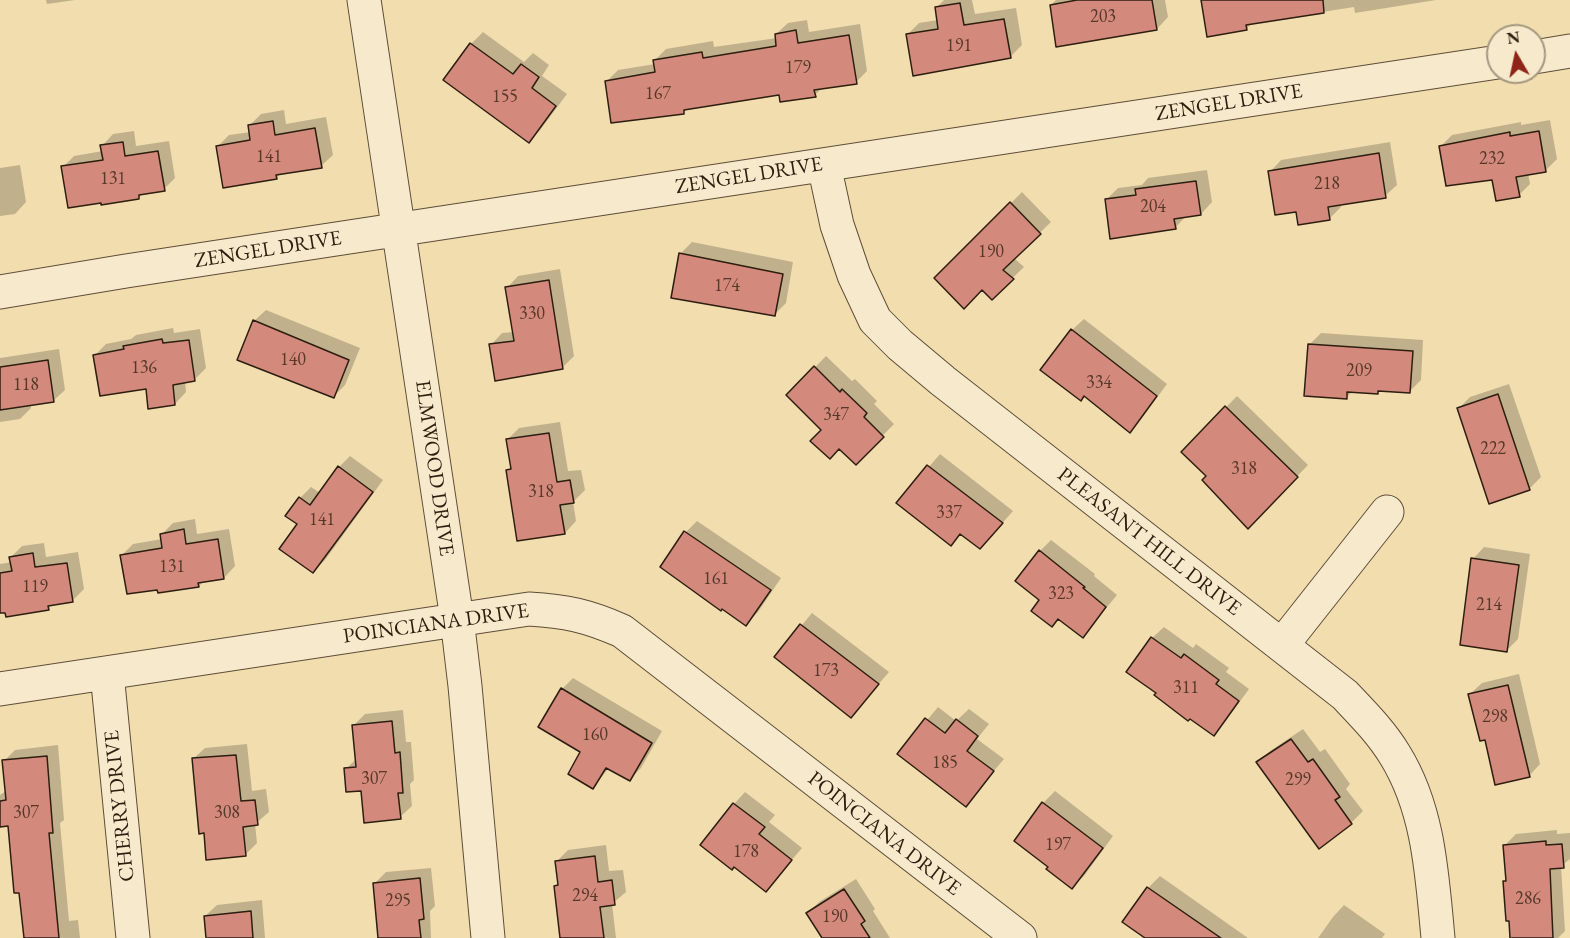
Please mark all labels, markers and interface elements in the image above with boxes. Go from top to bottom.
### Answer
house number: 203 [1090,6,1116,28]
north arrow [1486,24,1546,84]
text: N [1505,26,1521,49]
house number: 191 [946,35,972,57]
house number: 179 [785,57,811,79]
street label: ZENGEL DRIVE [1154,79,1304,127]
house number: 167 [645,83,671,105]
house number: 155 [492,86,518,108]
house number: 141 [256,146,282,168]
house number: 232 [1479,148,1505,170]
street label: ZENGEL DRIVE [674,152,824,200]
house number: 131 [100,168,126,190]
house number: 218 [1314,173,1340,195]
house number: 204 [1140,196,1166,218]
street label: ZENGEL DRIVE [193,226,343,274]
house number: 190 [978,241,1004,263]
house number: 174 [714,275,740,297]
house number: 330 [519,303,545,325]
house number: 140 [280,349,306,371]
house number: 136 [131,357,157,379]
house number: 209 [1346,360,1372,382]
house number: 334 [1086,372,1112,394]
house number: 118 [13,374,39,396]
street label: ELMWOOD DRIVE [409,378,459,558]
house number: 347 [823,404,849,426]
house number: 222 [1480,438,1506,460]
house number: 318 [1231,458,1257,480]
street label: PLEASANT HILL DRIVE [1052,462,1246,622]
house number: 318 [528,481,554,503]
house number: 337 [936,502,962,524]
house number: 141 [309,509,335,531]
house number: 131 [159,556,185,578]
house number: 161 [703,568,729,590]
house number: 119 [22,576,48,598]
house number: 323 [1048,583,1074,605]
house number: 214 [1476,594,1502,616]
street label: POINCIANA DRIVE [342,598,530,650]
house number: 173 [813,660,839,682]
house number: 311 [1173,677,1199,699]
house number: 298 [1482,706,1508,728]
house number: 160 [582,724,608,746]
street label: CHERRY DRIVE [100,729,140,883]
house number: 185 [932,752,958,774]
street label: POINCIANA DRIVE [802,766,966,902]
house number: 307 [361,768,387,790]
house number: 299 [1285,769,1311,791]
house number: 307 [13,802,39,824]
house number: 308 [214,802,240,824]
house number: 197 [1045,834,1071,856]
house number: 178 [733,841,759,863]
house number: 294 [572,885,598,907]
house number: 286 [1515,888,1541,910]
house number: 295 [385,890,411,912]
house number: 190 [822,906,848,928]

